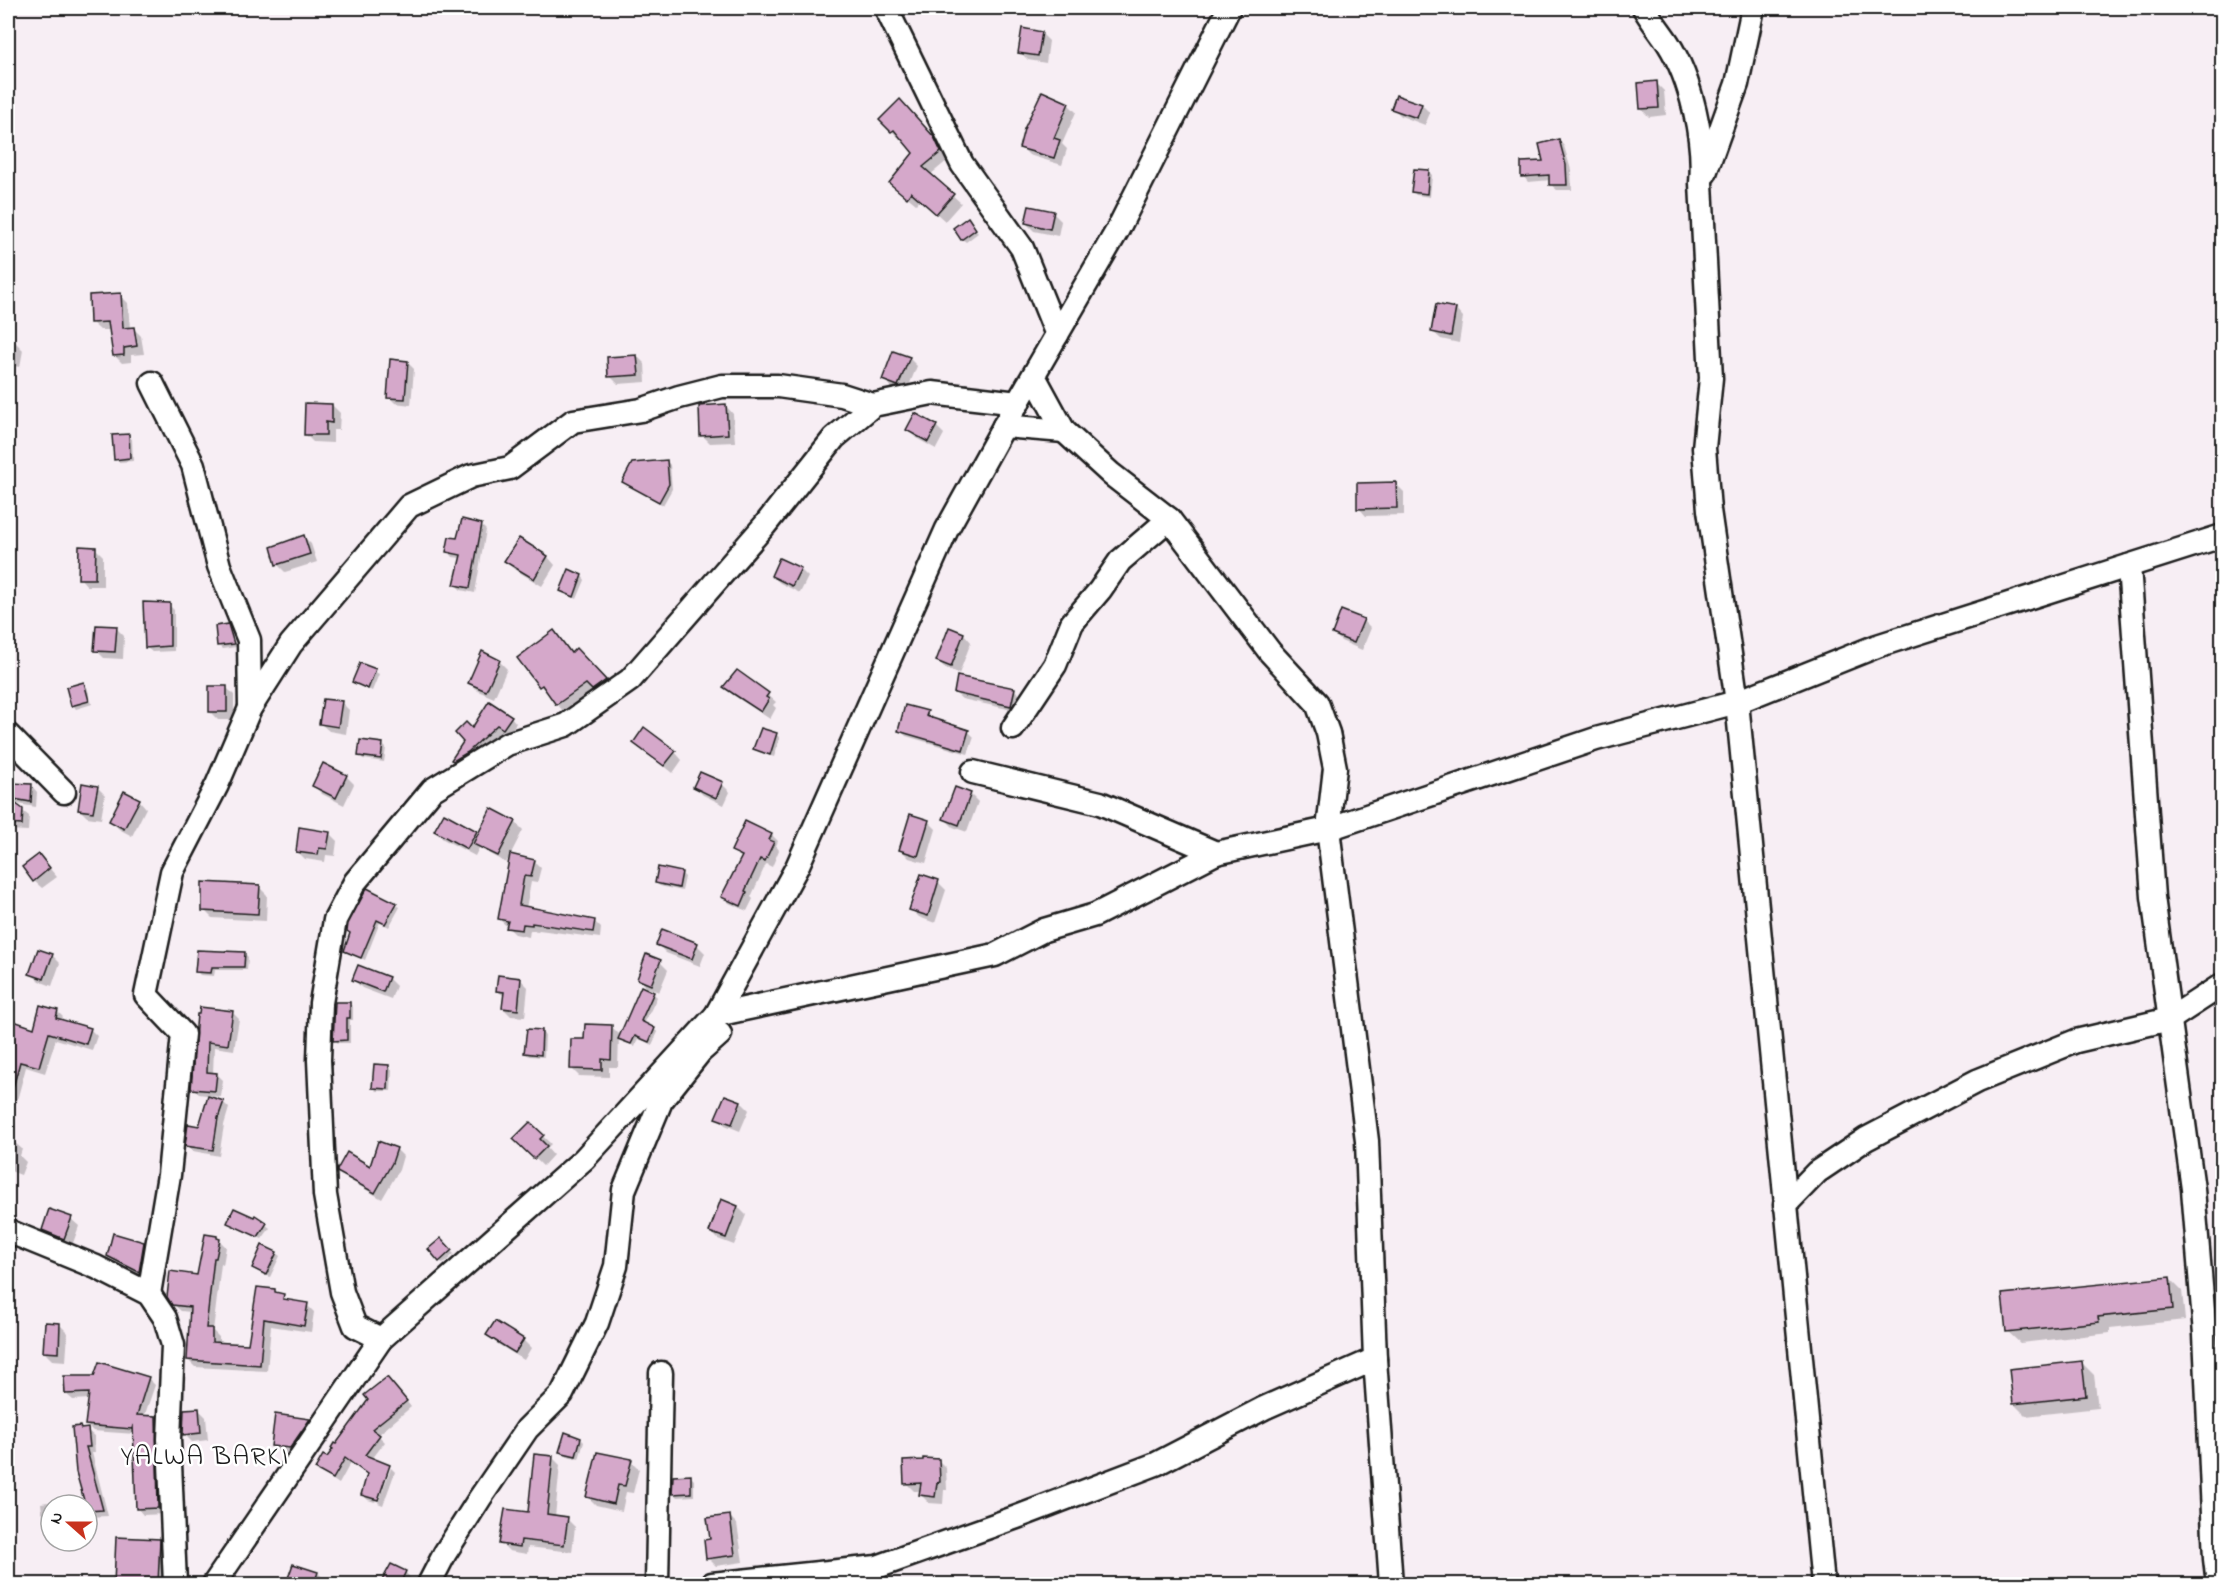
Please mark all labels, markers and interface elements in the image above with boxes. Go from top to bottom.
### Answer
district label: YALWA BARKI [121,1438,290,1477]
north arrow [39,1493,99,1553]
text: N [44,1509,70,1528]

